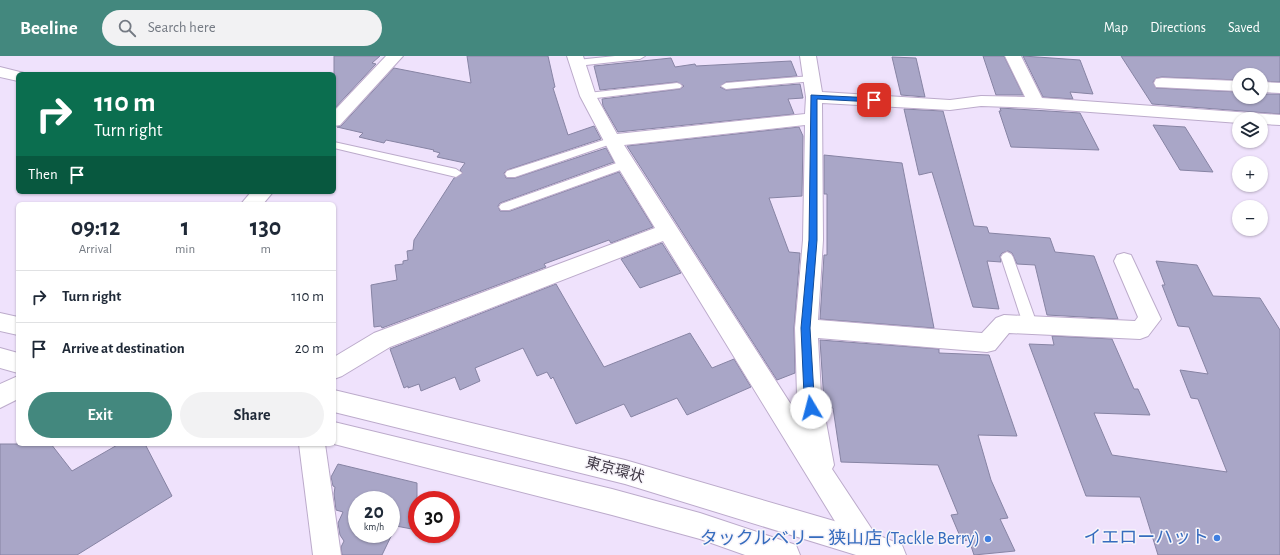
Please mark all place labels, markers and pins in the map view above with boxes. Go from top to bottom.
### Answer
pin [857,83,891,117]
place label: イエローハット [1084,528,1209,547]
place label: タックルベリー 狭山店 (Tackle Berry) [700,529,980,548]
marker: イエローハット [1212,533,1222,543]
marker: タックルベリー 狭山店 (Tackle Berry) [983,534,993,544]

